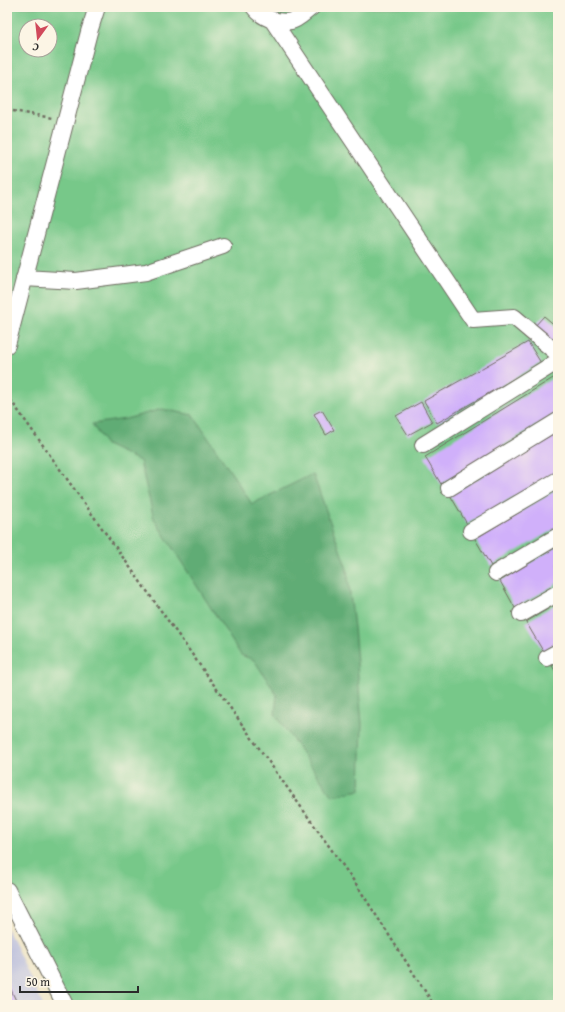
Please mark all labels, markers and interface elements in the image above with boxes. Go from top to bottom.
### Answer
north arrow [18,18,58,58]
text: С [30,39,40,56]
scale bar [20,968,138,994]
text: 50 m [26,973,50,990]

